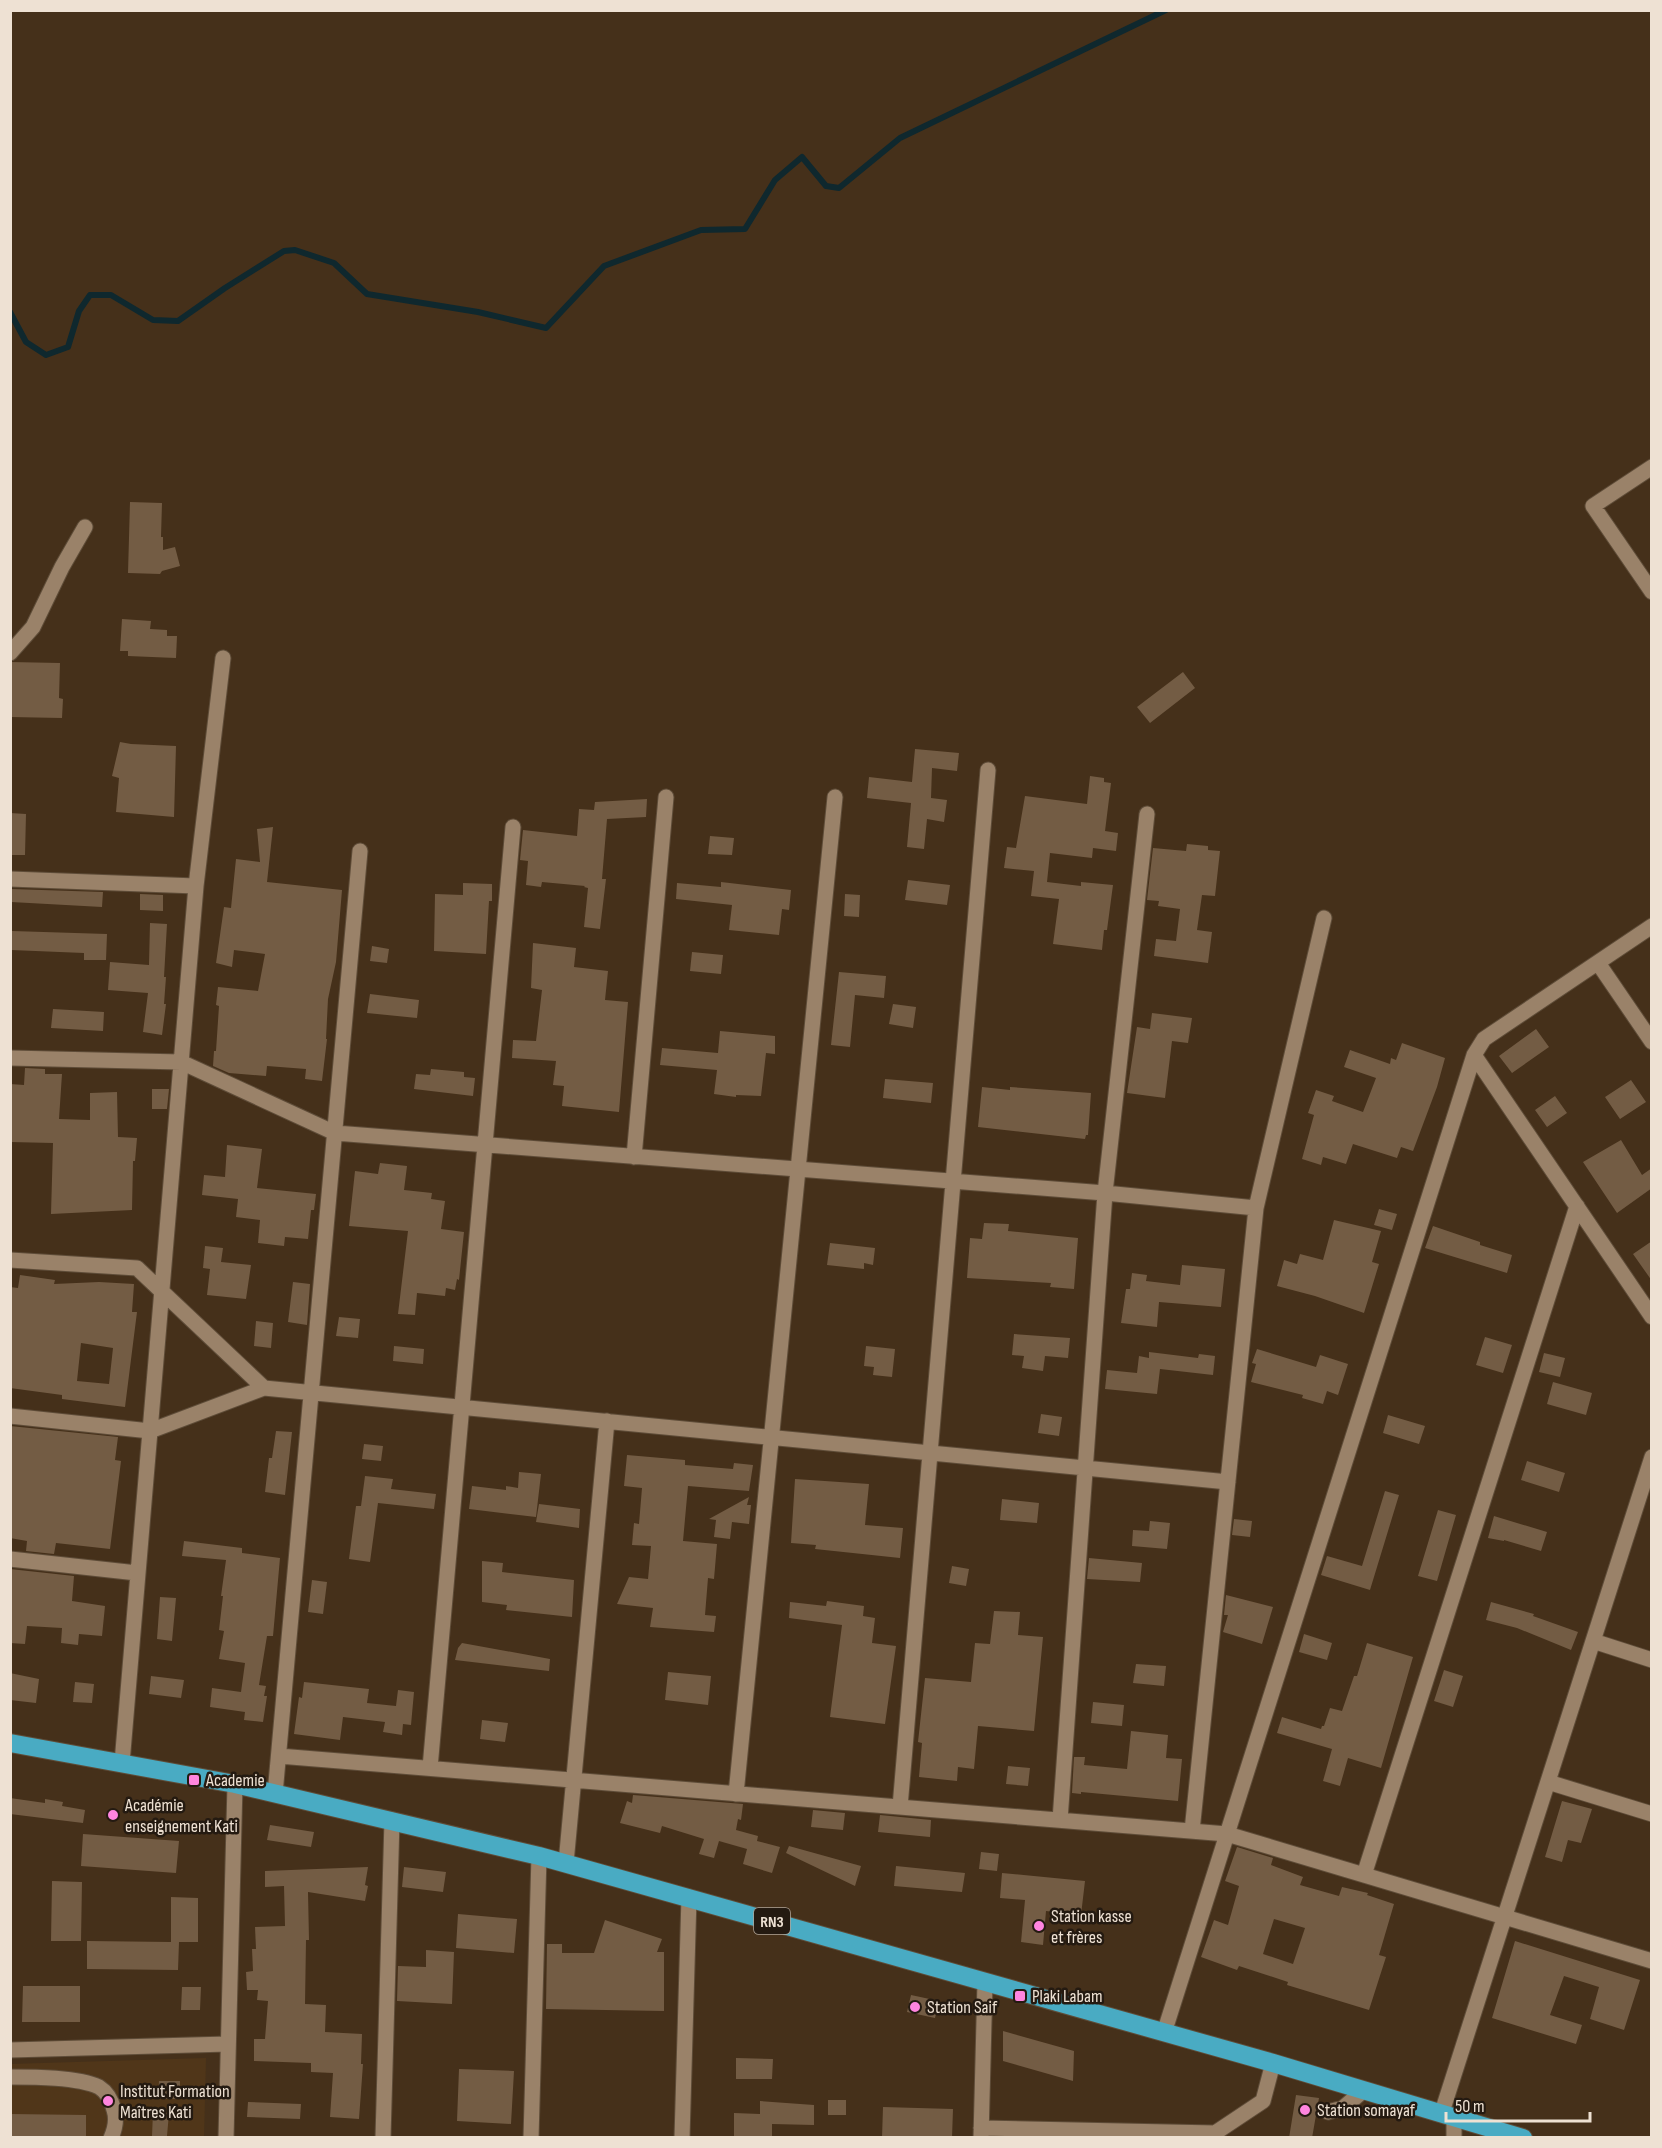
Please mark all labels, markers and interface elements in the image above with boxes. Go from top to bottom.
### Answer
place label: Academie [205,1770,265,1791]
marker: Academie [187,1773,201,1787]
place label: Académie enseignement Kati [124,1795,238,1837]
marker: Académie enseignement Kati [106,1808,120,1822]
place label: Station kasse et frères [1051,1906,1132,1948]
road number: RN3 [754,1908,790,1934]
marker: Station kasse et frères [1032,1919,1046,1933]
place label: Plaki Labam [1032,1986,1103,2007]
marker: Plaki Labam [1013,1989,1027,2003]
place label: Station Saif [927,1997,998,2018]
marker: Station Saif [908,2000,922,2014]
place label: Institut Formation Maîtres Kati [120,2081,230,2123]
scale bar [1446,2085,1590,2123]
marker: Institut Formation Maîtres Kati [101,2094,115,2108]
text: 50 m [1455,2096,1485,2117]
place label: Station somayaf [1317,2100,1416,2121]
marker: Station somayaf [1298,2103,1312,2117]

